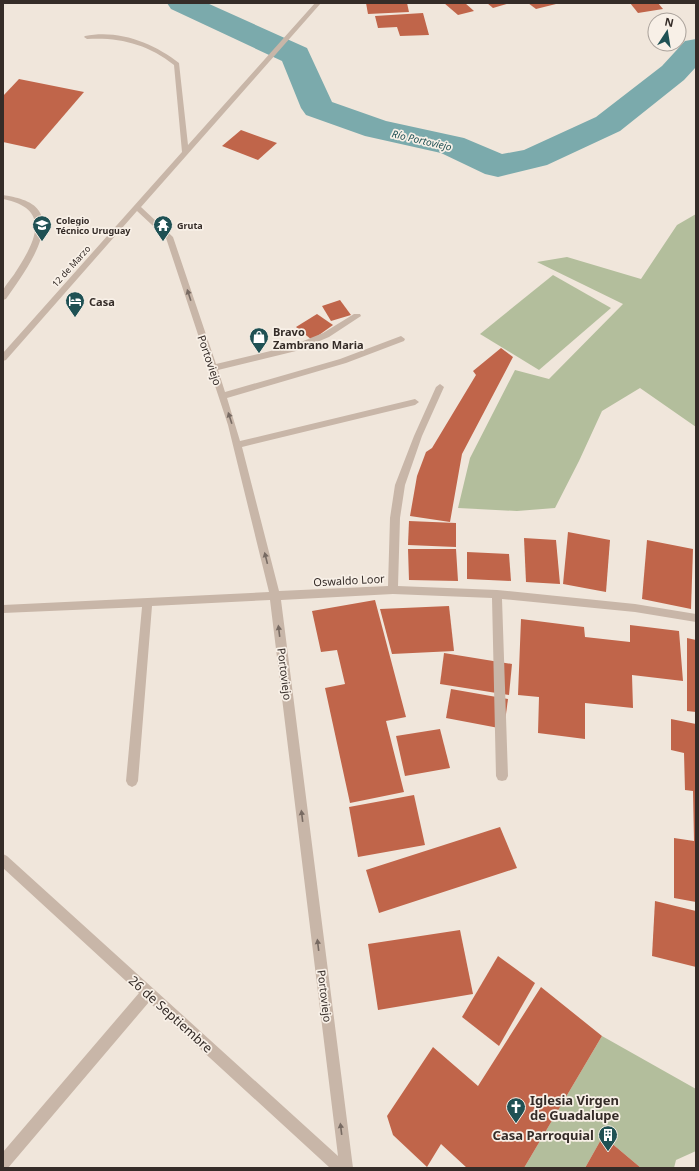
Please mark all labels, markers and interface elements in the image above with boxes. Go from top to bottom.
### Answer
north arrow [647,12,687,52]
text: N [663,13,675,30]
water label: Río Portoviejo [391,126,454,154]
school or university icon: Colegio Técnico Uruguay [31,214,53,242]
place label: Colegio Técnico Uruguay [56,214,131,237]
temple icon: Gruta [152,214,174,242]
place label: Gruta [177,219,203,232]
street label: 12 de Marzo [49,242,93,290]
one-way arrow [185,289,191,301]
hotel icon: Casa [64,290,86,318]
place label: Casa [89,294,115,309]
place label: Bravo Zambrano Maria [273,324,364,352]
shop icon: Bravo Zambrano Maria [248,326,270,354]
street label: Portoviejo [194,333,226,388]
one-way arrow [227,412,233,424]
one-way arrow [262,552,268,564]
street label: Oswaldo Loor [313,571,386,589]
one-way arrow [276,625,283,637]
street label: Portoviejo [274,647,296,701]
one-way arrow [299,810,306,822]
one-way arrow [315,939,322,951]
street label: Portoviejo [314,969,336,1023]
street label: 26 de Septiembre [125,971,217,1057]
place label: Iglesia Virgen de Guadalupe [530,1091,620,1124]
church icon: Iglesia Virgen de Guadalupe [505,1096,527,1124]
one-way arrow [338,1123,345,1135]
building icon: Casa Parroquial [597,1124,619,1152]
place label: Casa Parroquial [493,1126,594,1144]

